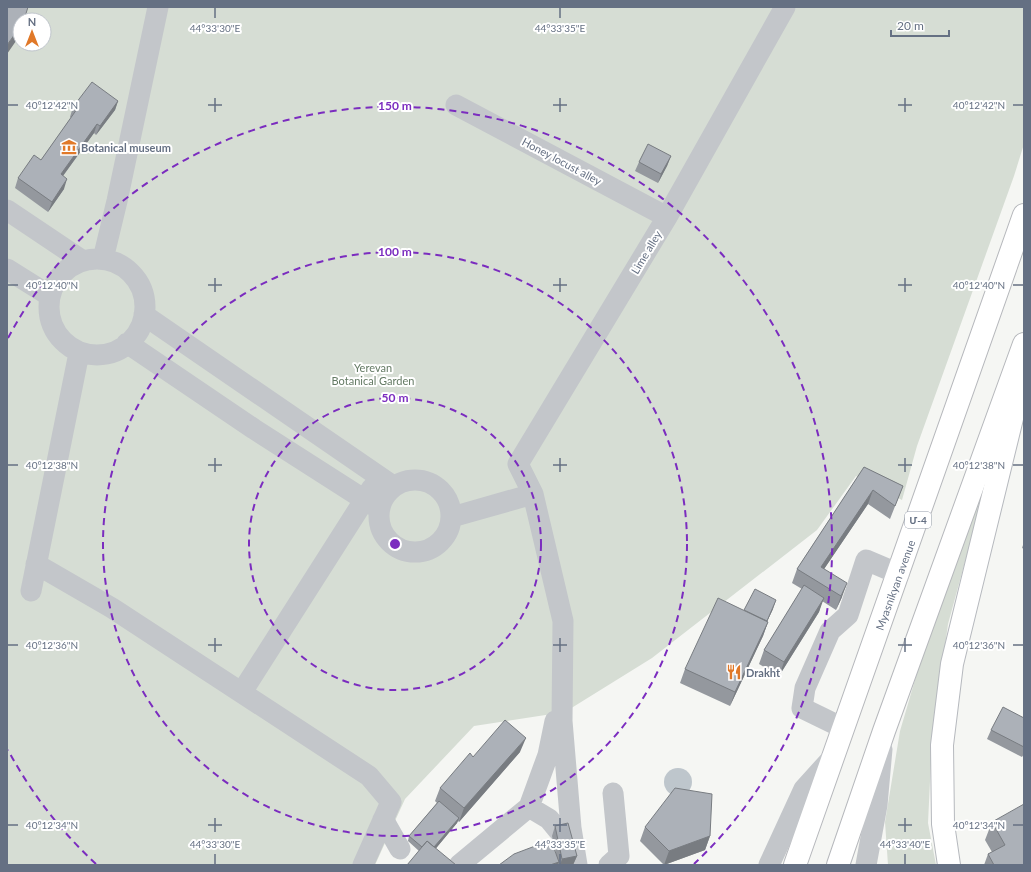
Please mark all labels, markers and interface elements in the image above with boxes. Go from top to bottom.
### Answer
north arrow [12,12,52,52]
scale bar [891,12,949,38]
text: N [28,15,36,28]
text: 20 m [897,18,924,33]
text: 44°33'30"E [190,22,240,34]
text: 44°33'35"E [535,22,585,34]
text: 150 m [378,98,412,113]
text: 40°12'42"N [26,99,78,111]
text: 40°12'42"N [953,99,1005,111]
street label: Honey locust alley [520,135,604,188]
museum icon: Botanical museum [60,138,78,156]
place label: Botanical museum [81,141,171,154]
street label: Lime alley [628,228,664,276]
text: 100 m [378,244,412,259]
text: 40°12'40"N [26,279,78,291]
text: 40°12'40"N [953,279,1005,291]
park label: Yerevan Botanical Garden [332,361,414,387]
text: 50 m [382,390,408,405]
text: 40°12'38"N [26,459,78,471]
text: 40°12'38"N [953,459,1005,471]
road number: Մ-4 [905,512,931,528]
centre of rings [388,537,402,551]
street label: Myasnikyan avenue [873,538,917,632]
text: 40°12'36"N [26,639,78,651]
text: 40°12'36"N [953,639,1005,651]
restaurant icon: Drakht [725,663,743,681]
place label: Drakht [746,666,781,679]
text: 40°12'34"N [26,819,78,831]
text: 40°12'34"N [953,819,1005,831]
text: 44°33'30"E [190,838,240,850]
text: 44°33'35"E [535,838,585,850]
text: 44°33'40"E [880,838,930,850]

